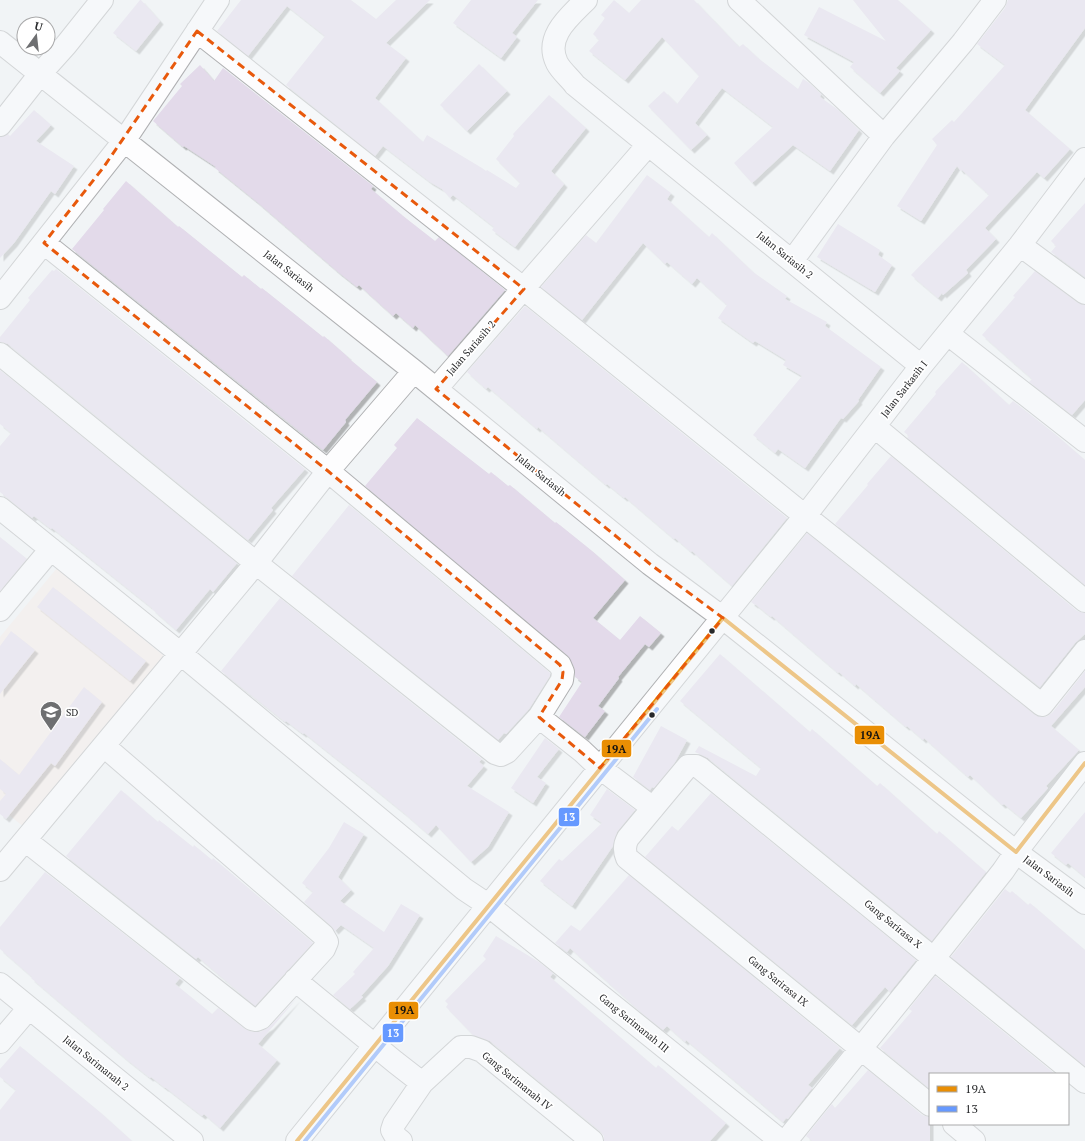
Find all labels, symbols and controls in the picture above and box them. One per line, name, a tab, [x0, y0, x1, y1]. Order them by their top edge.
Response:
north arrow	[16, 16, 56, 56]
text: U	[33, 19, 44, 34]
street label: Jalan Sariasih 2	[754, 228, 816, 282]
street label: Jalan Sariasih	[261, 247, 317, 295]
street label: Jalan Sariasih 2	[444, 318, 498, 378]
street label: Jalan Sarkasih I	[878, 358, 931, 420]
street label: Jalan Sariasih	[513, 451, 569, 499]
unlabelled marker	[707, 626, 717, 636]
school or university icon: SD	[38, 699, 64, 732]
place label: SD	[66, 706, 78, 719]
unlabelled marker	[647, 710, 657, 720]
line badge: 19A	[854, 725, 885, 745]
text: 19A	[860, 728, 881, 742]
line badge: 19A	[601, 739, 632, 758]
text: 19A	[606, 742, 627, 756]
line badge: 13	[558, 807, 580, 827]
text: 13	[563, 810, 575, 824]
street label: Jalan Sariasih	[1021, 853, 1077, 899]
street label: Gang Sarirasa X	[862, 897, 925, 951]
street label: Gang Sarirasa IX	[745, 953, 811, 1009]
street label: Gang Sarimanah III	[596, 991, 672, 1056]
line badge: 19A	[388, 1001, 419, 1020]
text: 19A	[394, 1003, 415, 1017]
line badge: 13	[382, 1023, 404, 1043]
text: 13	[387, 1026, 399, 1040]
street label: Jalan Sarimanah 2	[61, 1033, 131, 1093]
street label: Gang Sarimanah IV	[479, 1049, 555, 1113]
legend	[929, 1073, 1069, 1125]
text: 19A	[965, 1081, 987, 1096]
text: 13	[965, 1101, 978, 1116]

